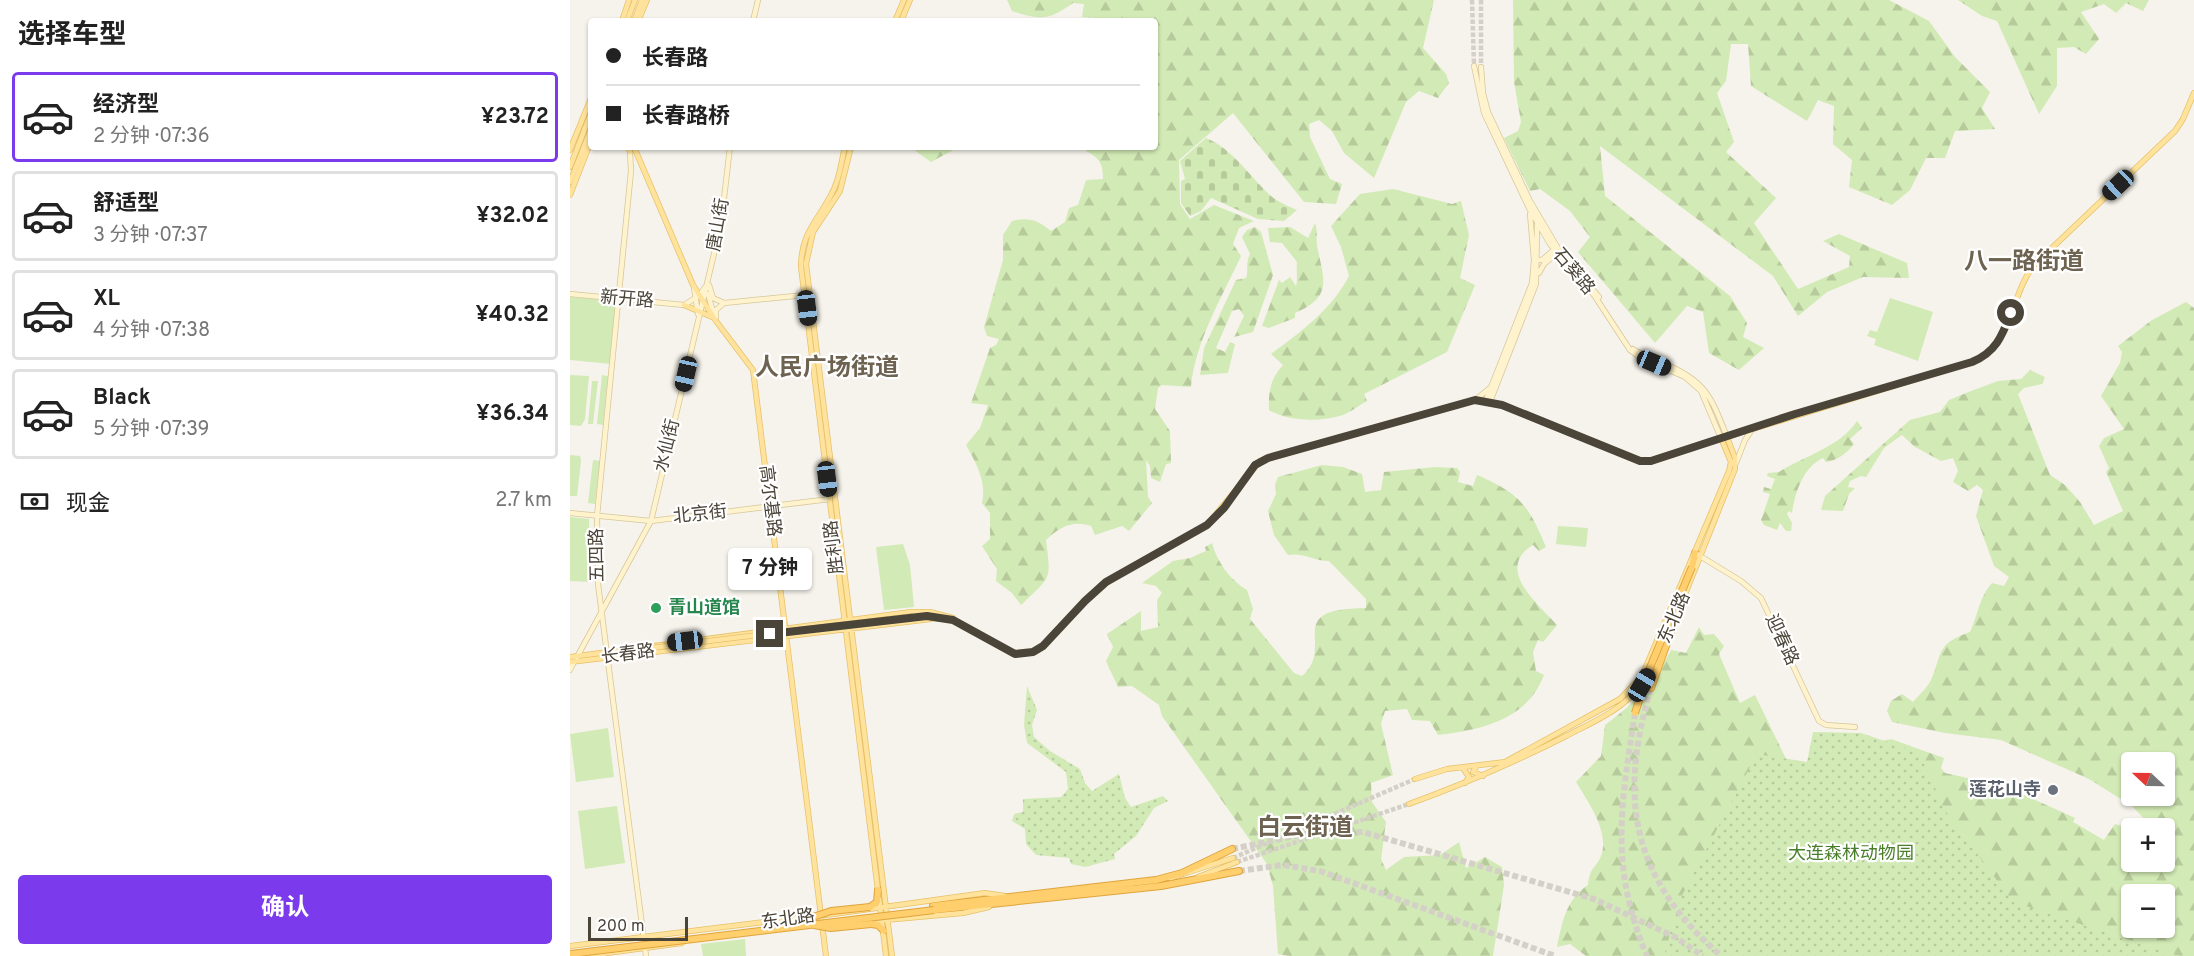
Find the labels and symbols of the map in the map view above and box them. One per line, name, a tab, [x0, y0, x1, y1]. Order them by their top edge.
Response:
car	[2099, 166, 2137, 204]
street label: 唐山街	[703, 196, 735, 254]
street label: 石葵路	[1547, 244, 1599, 300]
district label: 八一路街道	[1964, 248, 2084, 278]
street label: 新开路	[599, 286, 655, 314]
car	[796, 289, 818, 327]
route start	[1997, 299, 2024, 326]
car	[1634, 348, 1674, 378]
car	[673, 354, 699, 394]
district label: 人民广场街道	[755, 354, 899, 384]
street label: 水仙街	[650, 417, 686, 475]
car	[816, 460, 838, 498]
street label: 高尔基路	[753, 464, 785, 538]
street label: 北京街	[672, 501, 728, 529]
street label: 胜利路	[820, 519, 850, 575]
street label: 五四路	[586, 528, 610, 582]
callout: 7 分钟	[728, 547, 812, 589]
street label: 东北路	[1654, 589, 1696, 647]
place label: 青山道馆	[668, 597, 740, 620]
marker: 青山道馆	[649, 601, 663, 615]
street label: 迎春路	[1759, 611, 1803, 669]
route end	[756, 620, 783, 647]
car	[666, 630, 704, 652]
street label: 长春路	[600, 640, 656, 670]
car	[1625, 665, 1659, 705]
north arrow	[2121, 752, 2175, 806]
place label: 莲花山寺	[1969, 779, 2041, 802]
marker: 莲花山寺	[2046, 783, 2060, 797]
district label: 白云街道	[1257, 814, 1353, 844]
park label: 大连森林动物园	[1788, 843, 1914, 866]
street label: 东北路	[760, 905, 816, 935]
scale bar	[588, 914, 688, 942]

